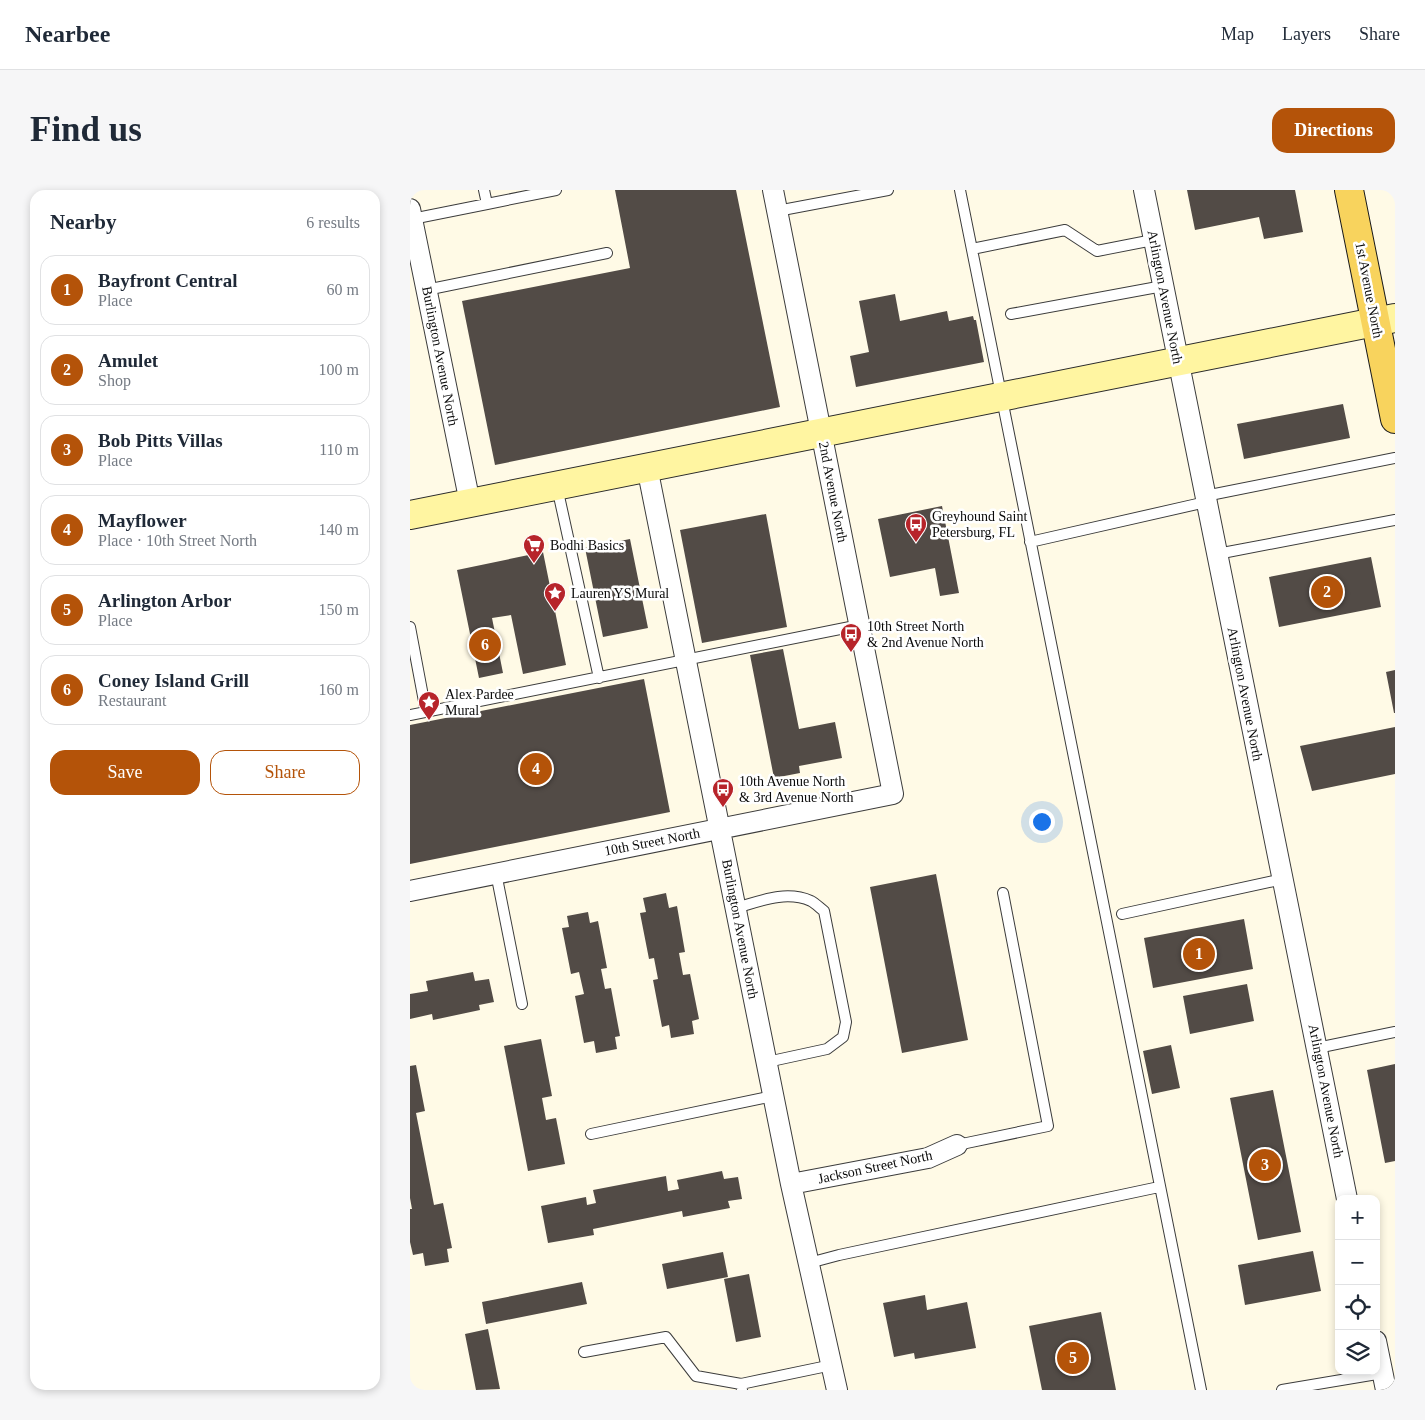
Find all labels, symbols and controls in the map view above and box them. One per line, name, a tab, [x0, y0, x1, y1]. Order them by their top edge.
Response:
text: Nearbee	[25, 21, 110, 47]
text: Map	[1221, 24, 1254, 44]
text: Layers	[1282, 24, 1331, 44]
text: Share	[1359, 24, 1400, 44]
button: Directions	[1272, 108, 1395, 153]
text: Find us	[30, 110, 142, 149]
text: Nearby	[50, 210, 117, 234]
text: 6 results	[306, 214, 360, 231]
street label: Arlington Avenue North	[1145, 229, 1185, 365]
street label: 1st Avenue North	[1352, 241, 1386, 339]
text: Bayfront Central	[98, 270, 238, 291]
text: 1	[63, 281, 71, 298]
text: 60 m	[327, 281, 359, 298]
street label: Burlington Avenue North	[419, 285, 461, 427]
text: Place	[98, 292, 133, 309]
text: Amulet	[98, 350, 158, 371]
text: 2	[63, 361, 71, 378]
text: 100 m	[319, 361, 359, 378]
text: Shop	[98, 372, 131, 389]
text: Bob Pitts Villas	[98, 430, 223, 451]
street label: 2nd Avenue North	[816, 440, 850, 544]
text: 3	[63, 441, 71, 458]
text: 110 m	[319, 441, 359, 458]
text: Place	[98, 452, 133, 469]
place label: Greyhound Saint Petersburg, FL	[932, 509, 1027, 540]
text: Mayflower	[98, 510, 187, 531]
bus stop icon: Greyhound Saint Petersburg, FL	[904, 512, 928, 543]
text: 4	[63, 521, 71, 538]
text: 140 m	[319, 521, 359, 538]
text: Place · 10th Street North	[98, 532, 257, 549]
supermarket icon: Bodhi Basics	[522, 533, 546, 564]
place label: Bodhi Basics	[550, 538, 624, 553]
pin: 2	[1311, 573, 1343, 611]
place icon: Lauren YS Mural	[543, 581, 567, 612]
place label: Lauren YS Mural	[571, 586, 669, 601]
text: Arlington Arbor	[98, 590, 232, 611]
text: 5	[63, 601, 71, 618]
text: 150 m	[319, 601, 359, 618]
text: Place	[98, 612, 133, 629]
place label: 10th Street North & 2nd Avenue North	[867, 619, 984, 650]
bus stop icon: 10th Street North & 2nd Avenue North	[839, 622, 863, 653]
pin: 6	[469, 626, 501, 664]
street label: Arlington Avenue North	[1225, 626, 1265, 762]
text: Coney Island Grill	[98, 670, 249, 691]
text: 6	[63, 681, 71, 698]
text: 160 m	[319, 681, 359, 698]
place label: Alex Pardee Mural	[445, 687, 514, 718]
place icon: Alex Pardee Mural	[417, 690, 441, 721]
text: Restaurant	[98, 692, 166, 709]
button: Save	[50, 750, 200, 795]
button: Share	[210, 750, 360, 795]
pin: 4	[520, 750, 552, 788]
place label: 10th Avenue North & 3rd Avenue North	[739, 774, 853, 805]
bus stop icon: 10th Avenue North & 3rd Avenue North	[711, 777, 735, 808]
your location	[1029, 809, 1055, 835]
street label: 10th Street North	[603, 825, 701, 859]
street label: Burlington Avenue North	[719, 858, 761, 1000]
pin: 1	[1183, 935, 1215, 973]
street label: Arlington Avenue North	[1306, 1023, 1346, 1159]
pin: 3	[1249, 1146, 1281, 1184]
street label: Jackson Street North	[816, 1148, 934, 1186]
map controls	[1335, 1195, 1380, 1375]
button: +	[1335, 1195, 1380, 1240]
button: −	[1335, 1240, 1380, 1285]
button: locate	[1335, 1285, 1380, 1330]
button: layers	[1335, 1330, 1380, 1375]
pin: 5	[1057, 1339, 1089, 1377]

